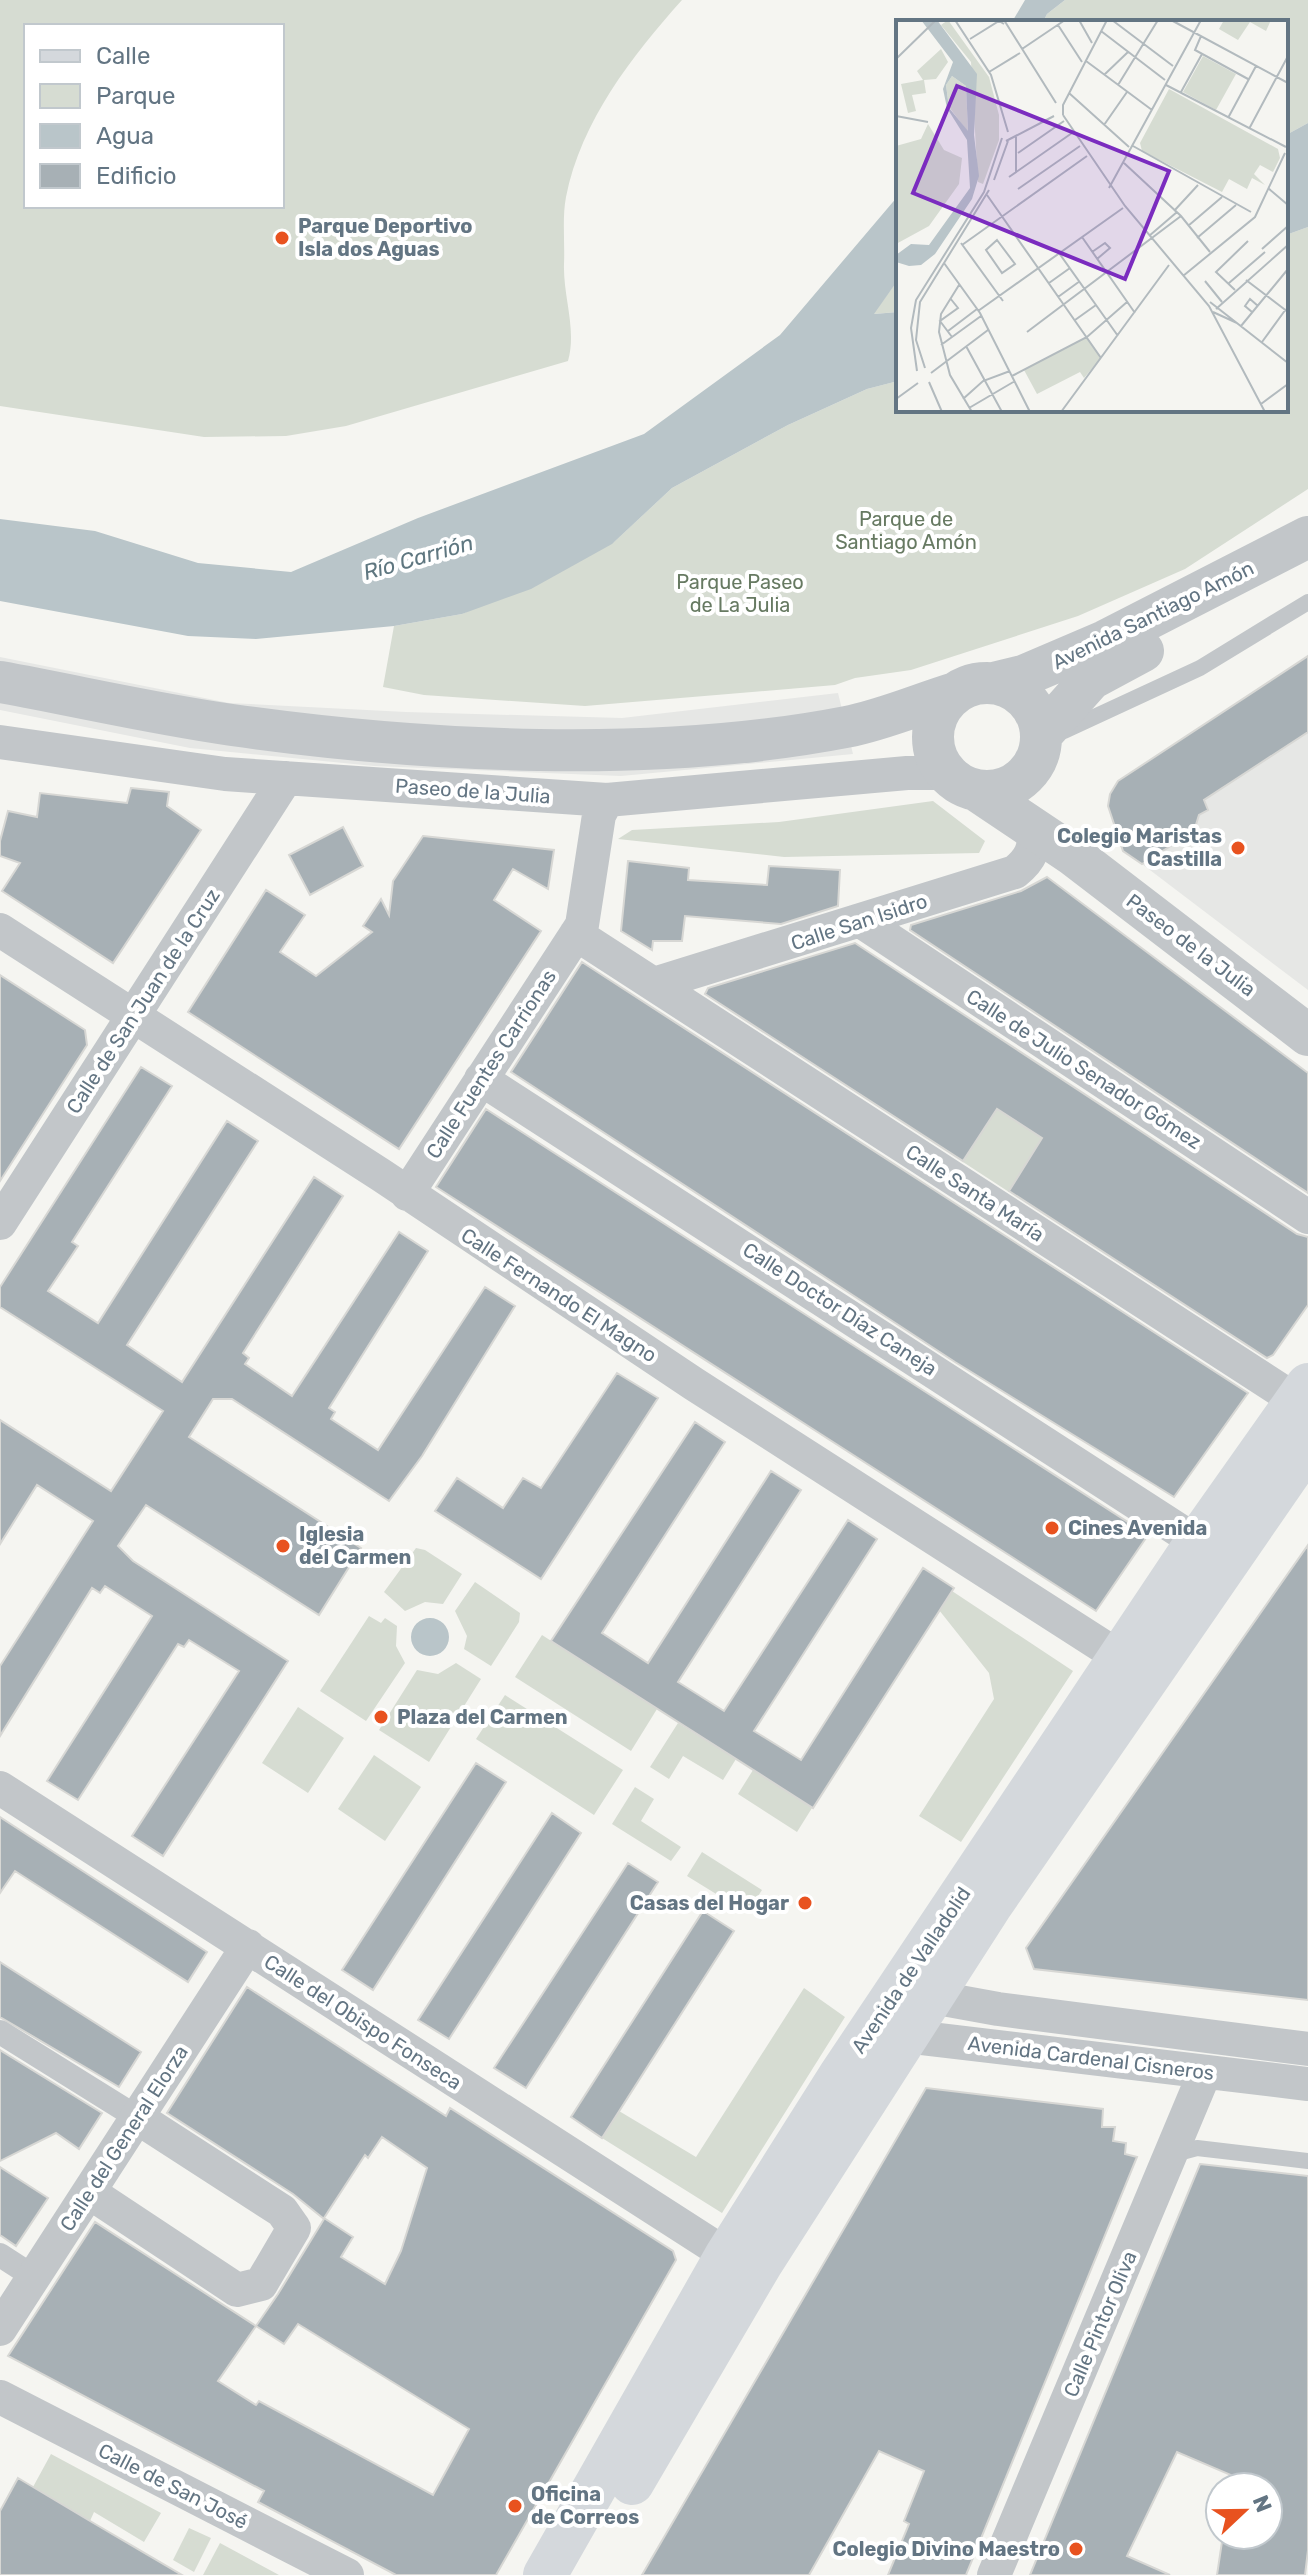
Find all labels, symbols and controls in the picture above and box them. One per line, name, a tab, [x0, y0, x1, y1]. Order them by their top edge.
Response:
inset map	[896, 20, 1288, 412]
legend	[24, 24, 284, 208]
text: Calle	[96, 42, 150, 70]
text: Parque	[96, 82, 175, 110]
text: Agua	[96, 122, 154, 150]
text: Edificio	[96, 162, 177, 190]
place label: Parque Deportivo Isla dos Aguas	[298, 214, 473, 261]
marker: Parque Deportivo Isla dos Aguas	[273, 229, 291, 247]
park label: Parque de Santiago Amón	[835, 507, 977, 554]
water label: Río Carrión	[360, 529, 476, 586]
street label: Avenida Santiago Amón	[1048, 556, 1258, 674]
park label: Parque Paseo de La Julia	[676, 570, 804, 617]
street label: Paseo de la Julia	[395, 774, 551, 808]
place label: Colegio Maristas Castilla	[1057, 824, 1222, 871]
marker: Colegio Maristas Castilla	[1229, 839, 1247, 857]
street label: Calle de San Juan de la Cruz	[61, 884, 225, 1118]
street label: Calle San Isidro	[788, 889, 930, 955]
street label: Paseo de la Julia	[1122, 889, 1260, 1001]
street label: Calle Fuentes Carrionas	[421, 965, 561, 1163]
street label: Calle de Julio Senador Gómez	[962, 984, 1206, 1154]
street label: Calle Santa María	[901, 1139, 1049, 1247]
street label: Calle Fernando El Magno	[457, 1223, 661, 1367]
street label: Calle Doctor Díaz Caneja	[739, 1237, 941, 1381]
place label: Cines Avenida	[1068, 1516, 1207, 1540]
marker: Cines Avenida	[1043, 1519, 1061, 1537]
place label: Iglesia del Carmen	[299, 1522, 411, 1569]
marker: Iglesia del Carmen	[274, 1537, 292, 1555]
place label: Plaza del Carmen	[397, 1705, 568, 1729]
marker: Plaza del Carmen	[372, 1708, 390, 1726]
street label: Avenida de Valladolid	[846, 1882, 976, 2058]
place label: Casas del Hogar	[630, 1891, 789, 1915]
marker: Casas del Hogar	[796, 1894, 814, 1912]
street label: Calle del Obispo Fonseca	[260, 1949, 466, 2095]
street label: Avenida Cardenal Cisneros	[966, 2031, 1216, 2085]
street label: Calle del General Elorza	[55, 2041, 193, 2235]
street label: Calle Pintor Oliva	[1058, 2247, 1142, 2401]
street label: Calle de San José	[94, 2438, 252, 2534]
north arrow	[1204, 2471, 1284, 2551]
place label: Oficina de Correos	[531, 2482, 639, 2529]
text: N	[1247, 2491, 1278, 2516]
marker: Oficina de Correos	[506, 2497, 524, 2515]
place label: Colegio Divino Maestro	[832, 2537, 1060, 2561]
marker: Colegio Divino Maestro	[1067, 2540, 1085, 2558]

